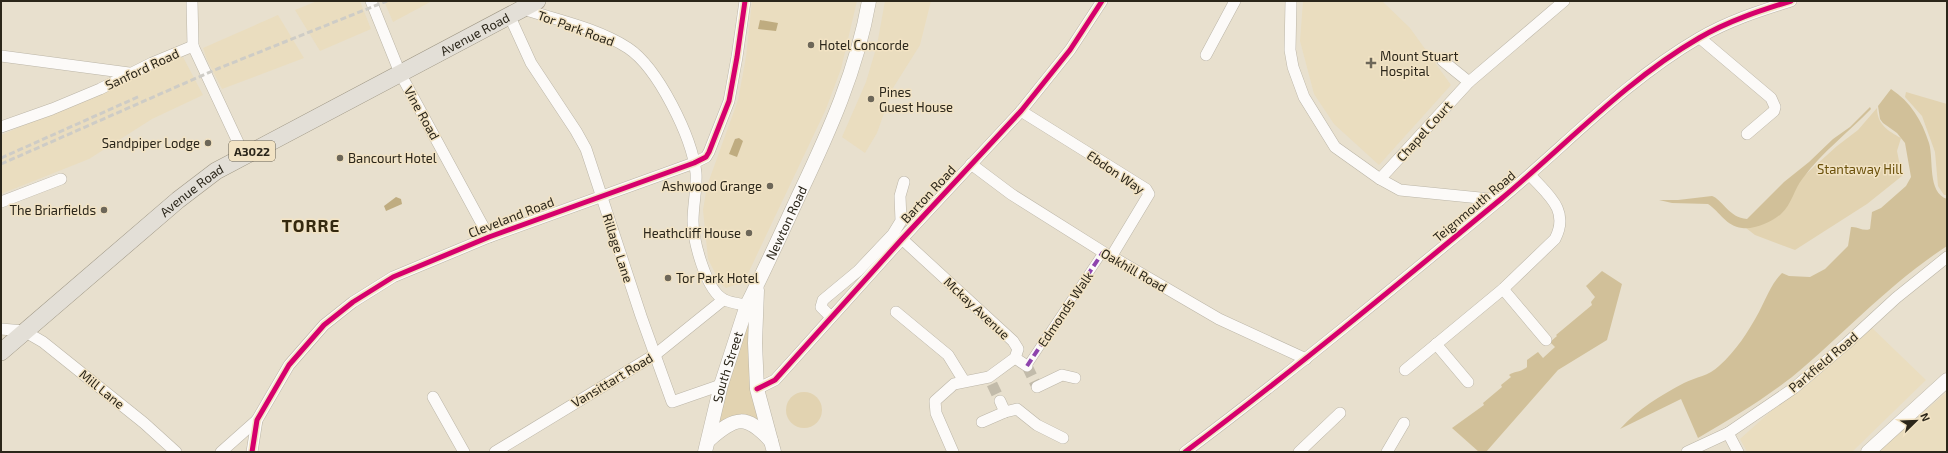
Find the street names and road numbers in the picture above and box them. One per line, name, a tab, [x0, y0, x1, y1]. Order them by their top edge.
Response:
street label: Tor Park Road	[535, 7, 617, 49]
street label: Avenue Road	[437, 9, 512, 59]
street label: Sanford Road	[103, 45, 181, 93]
street label: Vine Road	[401, 84, 443, 142]
street label: Chapel Court	[1393, 98, 1455, 164]
road number: A3022	[229, 141, 275, 161]
street label: Ebdon Way	[1084, 147, 1148, 197]
street label: Avenue Road	[156, 161, 226, 220]
street label: Barton Road	[897, 162, 959, 226]
street label: Teignmouth Road	[1430, 167, 1518, 245]
street label: Newton Road	[762, 183, 810, 262]
street label: Cleveland Road	[466, 193, 556, 241]
street label: Rillage Lane	[599, 211, 637, 285]
street label: Oakhill Road	[1098, 245, 1170, 295]
street label: Edmonds Walk	[1034, 268, 1096, 350]
street label: Mckay Avenue	[941, 273, 1013, 343]
street label: Parkfield Road	[1785, 328, 1861, 396]
street label: South Street	[709, 329, 746, 404]
street label: Vansittart Road	[568, 349, 656, 411]
street label: Mill Lane	[76, 366, 128, 412]

